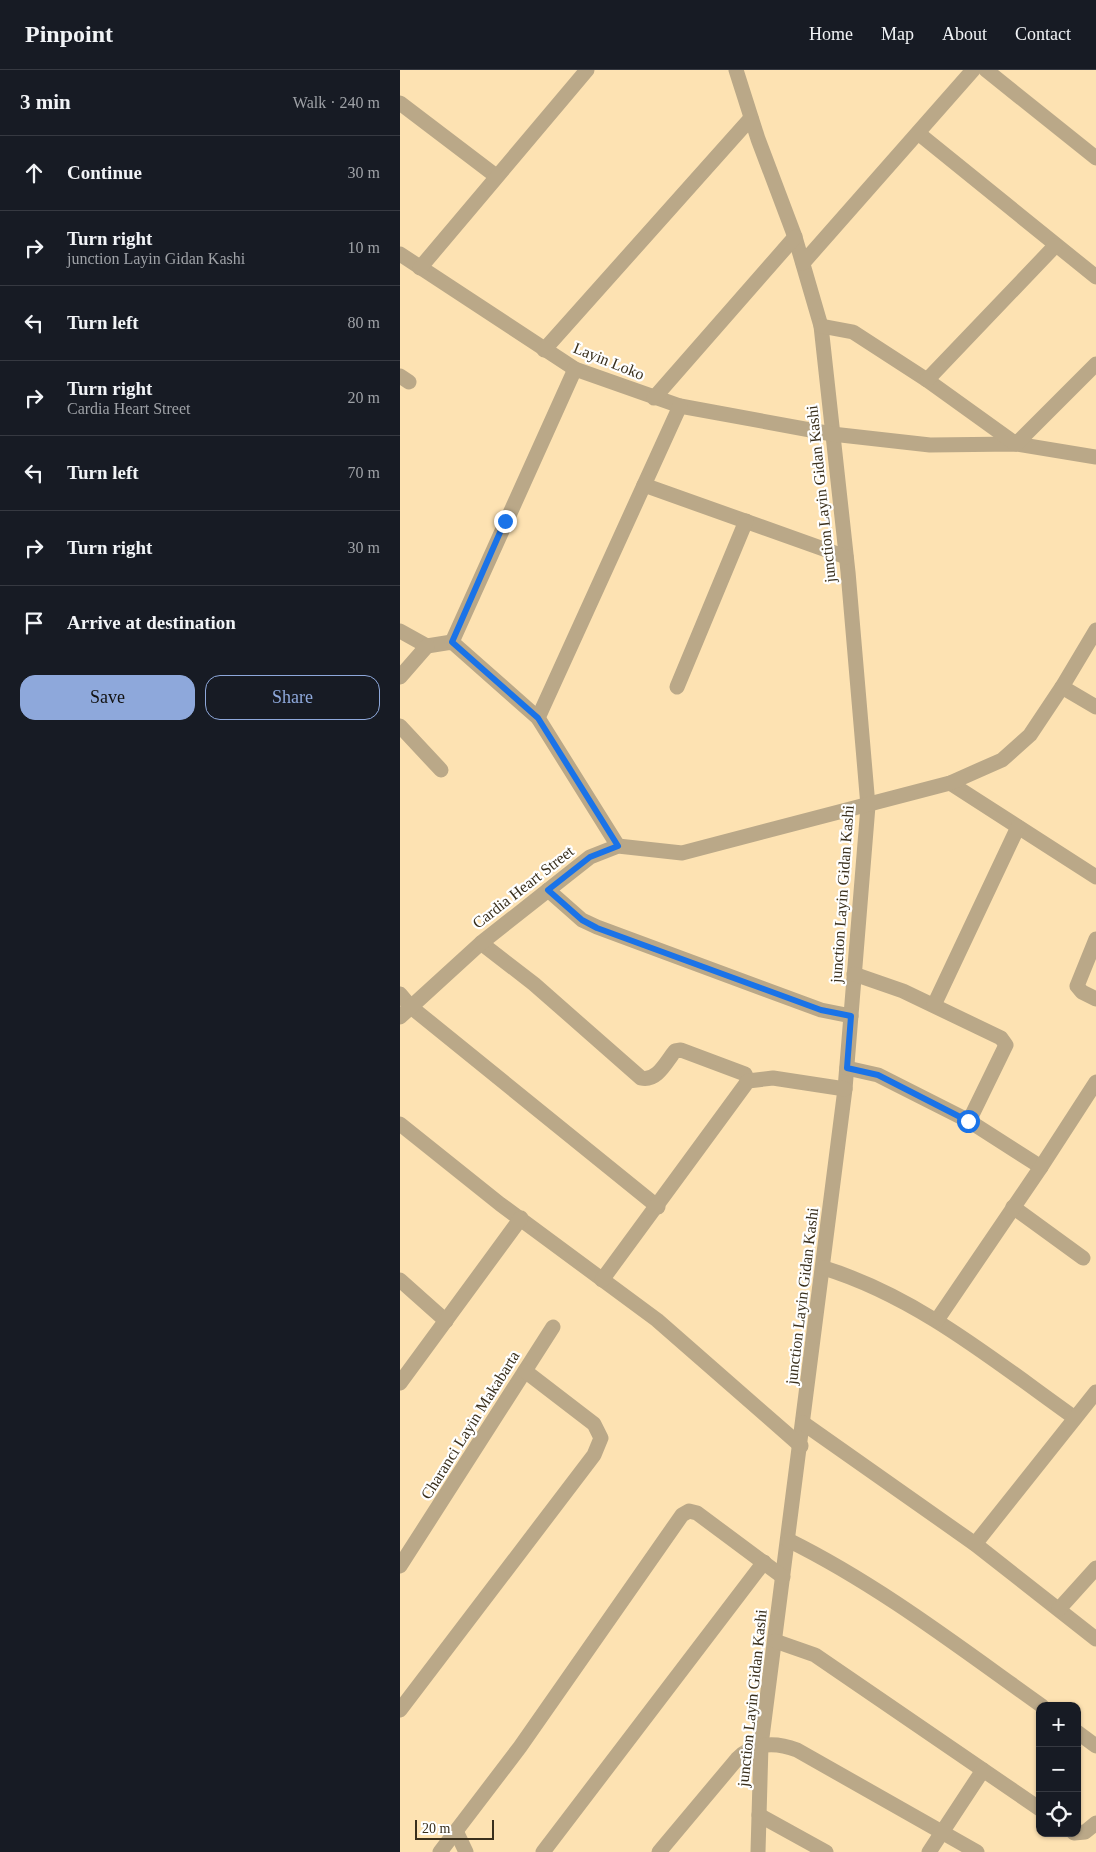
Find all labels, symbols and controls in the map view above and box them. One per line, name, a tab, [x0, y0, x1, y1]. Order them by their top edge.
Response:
text: Pinpoint	[25, 21, 113, 47]
text: Home	[809, 24, 853, 44]
text: Map	[881, 24, 914, 44]
text: About	[942, 24, 987, 44]
text: Contact	[1015, 24, 1071, 44]
text: 3 min	[20, 90, 71, 114]
text: Walk · 240 m	[293, 94, 380, 111]
icon: ahead	[20, 159, 48, 187]
text: Continue	[67, 162, 142, 183]
text: 30 m	[348, 164, 380, 181]
text: Turn right	[67, 228, 152, 249]
icon: right	[20, 234, 48, 262]
text: 10 m	[348, 239, 380, 256]
text: junction Layin Gidan Kashi	[67, 250, 245, 267]
icon: left	[20, 309, 48, 337]
text: Turn left	[67, 312, 139, 333]
text: 80 m	[348, 314, 380, 331]
street label: Layin Loko	[571, 339, 647, 384]
text: Turn right	[67, 378, 152, 399]
icon: right	[20, 384, 48, 412]
text: 20 m	[348, 389, 380, 406]
text: Cardia Heart Street	[67, 400, 191, 417]
street label: junction Layin Gidan Kashi	[803, 404, 840, 584]
icon: left	[20, 459, 48, 487]
text: Turn left	[67, 462, 139, 483]
text: 70 m	[348, 464, 380, 481]
route end	[494, 510, 517, 533]
icon: right	[20, 534, 48, 562]
text: Turn right	[67, 537, 152, 558]
text: 30 m	[348, 539, 380, 556]
icon: arrive	[20, 609, 48, 637]
text: Arrive at destination	[67, 612, 236, 633]
button: Save	[20, 675, 195, 720]
button: Share	[205, 675, 380, 720]
street label: junction Layin Gidan Kashi	[827, 804, 858, 985]
street label: Cardia Heart Street	[469, 842, 577, 932]
route start	[957, 1110, 980, 1133]
street label: junction Layin Gidan Kashi	[783, 1206, 822, 1387]
street label: Charanci Layin Makabarta	[417, 1348, 523, 1503]
street label: junction Layin Gidan Kashi	[734, 1608, 771, 1789]
map controls	[1036, 1702, 1081, 1837]
button: +	[1036, 1702, 1081, 1747]
button: −	[1036, 1747, 1081, 1792]
button: locate	[1036, 1792, 1081, 1837]
scale bar	[415, 1817, 494, 1840]
text: 20 m	[422, 1821, 450, 1836]

